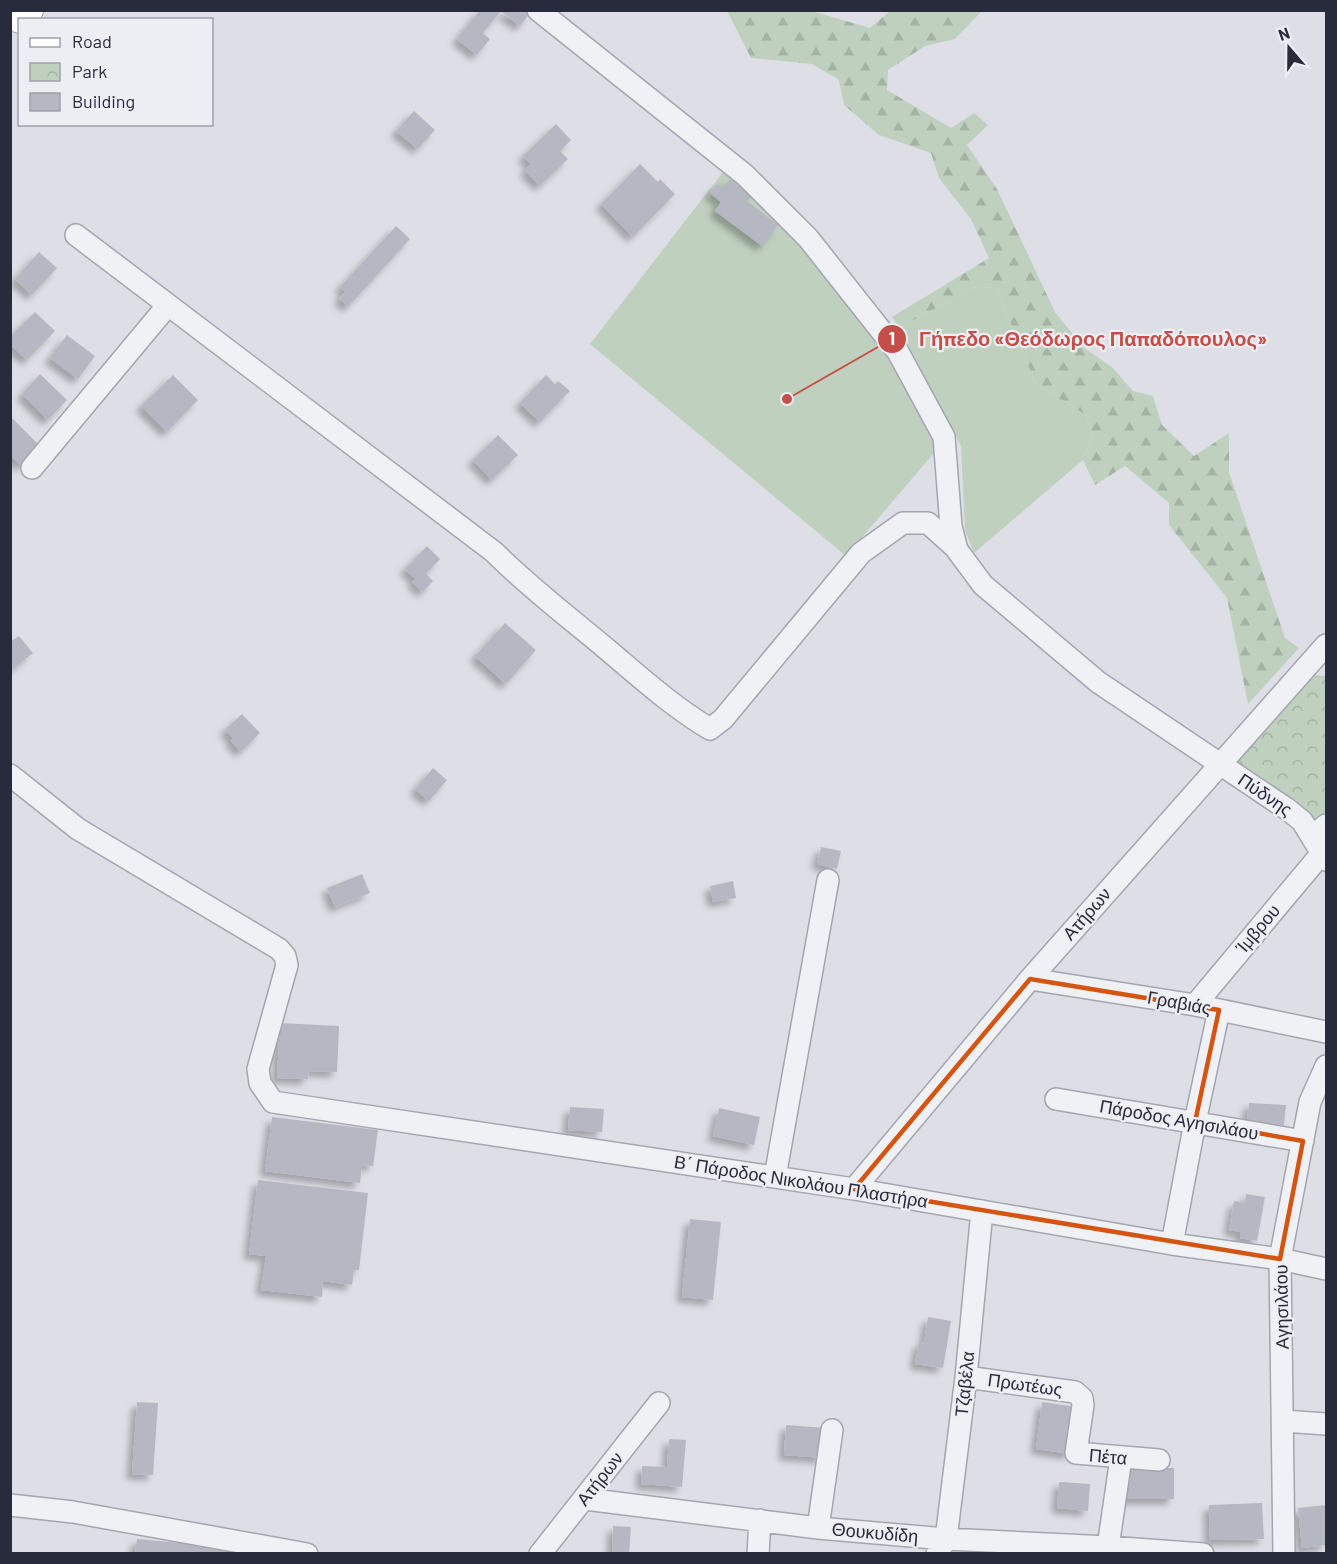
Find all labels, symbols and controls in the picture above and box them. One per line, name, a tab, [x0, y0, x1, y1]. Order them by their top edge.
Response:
legend	[18, 18, 213, 126]
north arrow	[1259, 18, 1319, 78]
text: N	[1275, 23, 1292, 44]
text: Road	[72, 30, 112, 52]
text: Park	[72, 60, 107, 82]
text: Building	[72, 90, 135, 112]
callout: Γήπεδο «Θεόδωρος Παπαδόπουλος»	[877, 320, 1280, 358]
text: Γήπεδο «Θεόδωρος Παπαδόπουλος»	[919, 326, 1267, 350]
text: 1	[889, 327, 895, 349]
street label: Πύδνης	[1234, 768, 1297, 820]
street label: Ατήρων	[1057, 883, 1115, 944]
street label: Ίμβρου	[1230, 899, 1284, 958]
street label: Γραβιάς	[1146, 986, 1213, 1018]
street label: Πάροδος Αγησιλάου	[1098, 1094, 1260, 1144]
street label: Β΄ Πάροδος Νικολάου Πλαστήρα	[673, 1150, 930, 1212]
street label: Αγησιλάου	[1269, 1264, 1293, 1350]
street label: Τζαβέλα	[950, 1350, 978, 1418]
street label: Πρωτέως	[987, 1368, 1064, 1400]
street label: Πέτα	[1088, 1443, 1128, 1469]
street label: Ατήρων	[571, 1447, 627, 1510]
street label: Θουκυδίδη	[831, 1517, 919, 1547]

